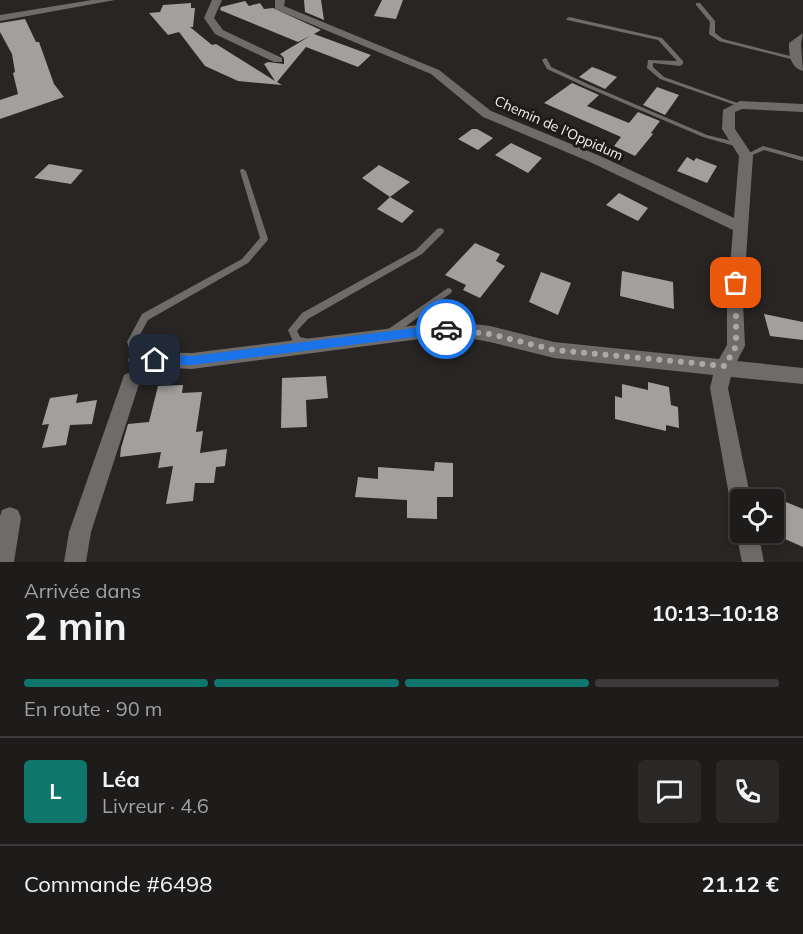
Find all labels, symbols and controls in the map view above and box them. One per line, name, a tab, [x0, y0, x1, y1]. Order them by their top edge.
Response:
street label: Chemin de l'Oppidum	[492, 92, 626, 164]
pin	[710, 257, 761, 308]
icon: bag	[719, 266, 752, 299]
courier	[416, 299, 476, 359]
icon: car	[430, 313, 463, 346]
pin	[129, 334, 180, 385]
icon: home	[138, 343, 171, 376]
map controls	[730, 489, 784, 543]
button: locate	[730, 489, 784, 543]
text: Arrivée dans	[24, 578, 141, 603]
text: 10:13–10:18	[651, 599, 779, 627]
text: 2 min	[24, 601, 127, 650]
text: En route · 90 m	[24, 696, 162, 721]
button: chat	[638, 760, 701, 823]
button: phone	[716, 760, 779, 823]
text: Léa	[102, 765, 140, 793]
text: L	[49, 777, 62, 805]
text: Livreur · 4.6	[102, 793, 209, 818]
text: Commande #6498	[24, 870, 212, 898]
text: 21.12 €	[702, 870, 779, 898]

